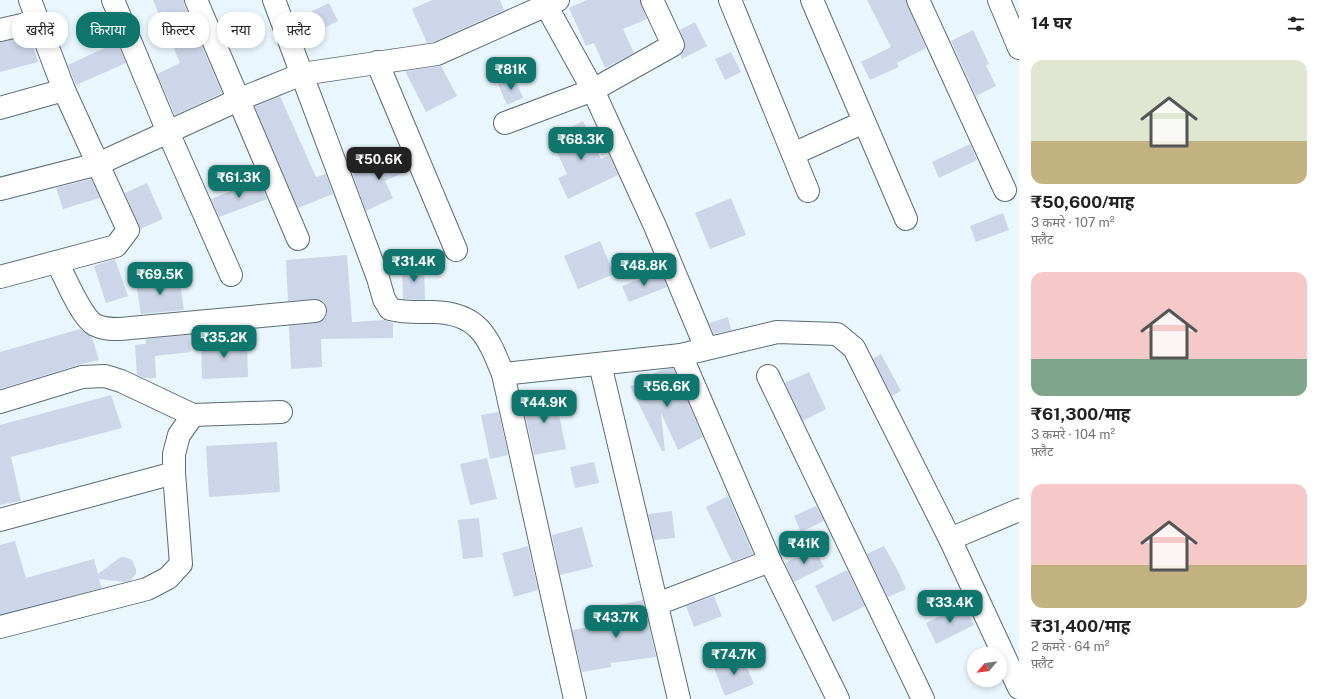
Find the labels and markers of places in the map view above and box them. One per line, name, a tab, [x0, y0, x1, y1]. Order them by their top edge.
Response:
pin: ₹81K	[487, 57, 535, 91]
pin: ₹68.3K	[548, 127, 614, 161]
pin: ₹50.6K	[346, 147, 412, 181]
pin: ₹61.3K	[206, 165, 272, 199]
pin: ₹31.4K	[381, 249, 447, 283]
pin: ₹48.8K	[611, 253, 677, 287]
pin: ₹69.5K	[127, 262, 193, 296]
pin: ₹35.2K	[191, 325, 257, 359]
pin: ₹56.6K	[634, 374, 700, 408]
pin: ₹44.9K	[511, 390, 577, 424]
pin: ₹41K	[780, 531, 828, 565]
pin: ₹33.4K	[917, 590, 983, 624]
pin: ₹43.7K	[583, 605, 649, 639]
pin: ₹74.7K	[701, 642, 767, 676]

